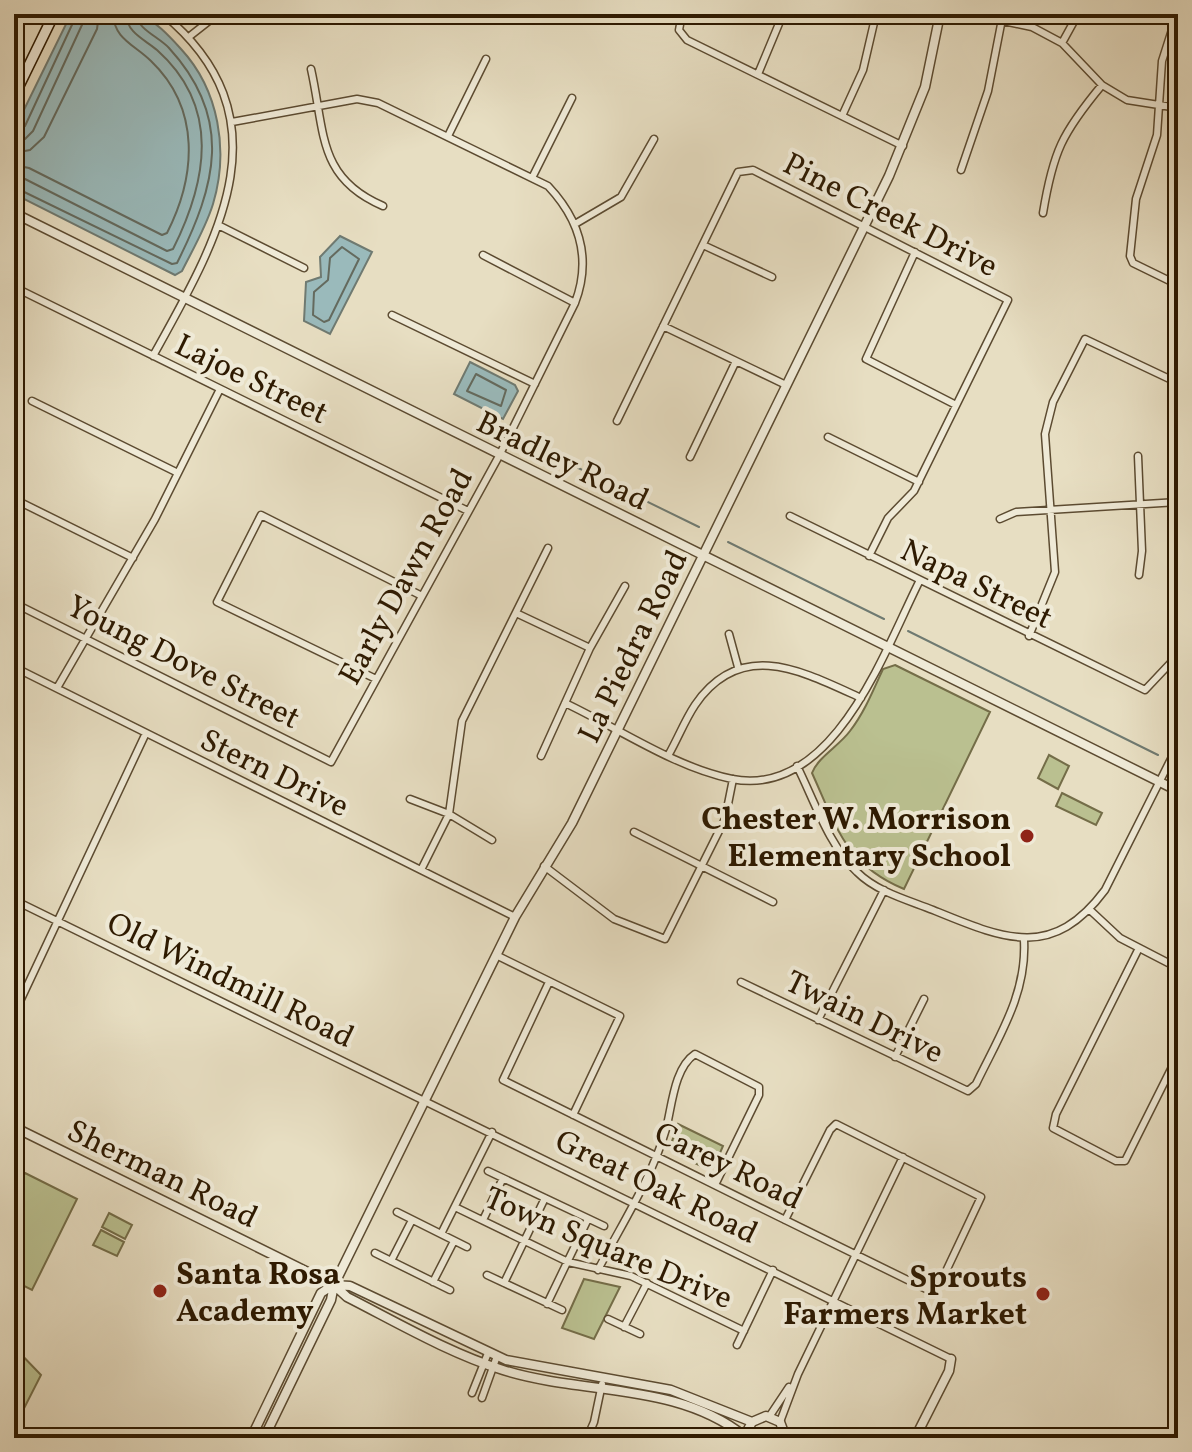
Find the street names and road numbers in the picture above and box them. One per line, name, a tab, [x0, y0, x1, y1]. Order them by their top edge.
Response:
street label: Pine Creek Drive	[775, 144, 1005, 290]
street label: Lajoe Street	[167, 325, 335, 437]
street label: Bradley Road	[468, 402, 655, 523]
street label: Early Dawn Road	[330, 461, 485, 694]
street label: Napa Street	[892, 530, 1059, 641]
street label: La Piedra Road	[569, 543, 700, 751]
street label: Young Dove Street	[58, 586, 307, 741]
street label: Stern Drive	[192, 720, 356, 830]
street label: Old Windmill Road	[99, 903, 361, 1061]
street label: Twain Drive	[777, 961, 950, 1076]
street label: Sherman Road	[59, 1110, 265, 1241]
street label: Carey Road	[646, 1113, 809, 1223]
street label: Great Oak Road	[547, 1121, 764, 1257]
street label: Town Square Drive	[477, 1178, 739, 1322]

